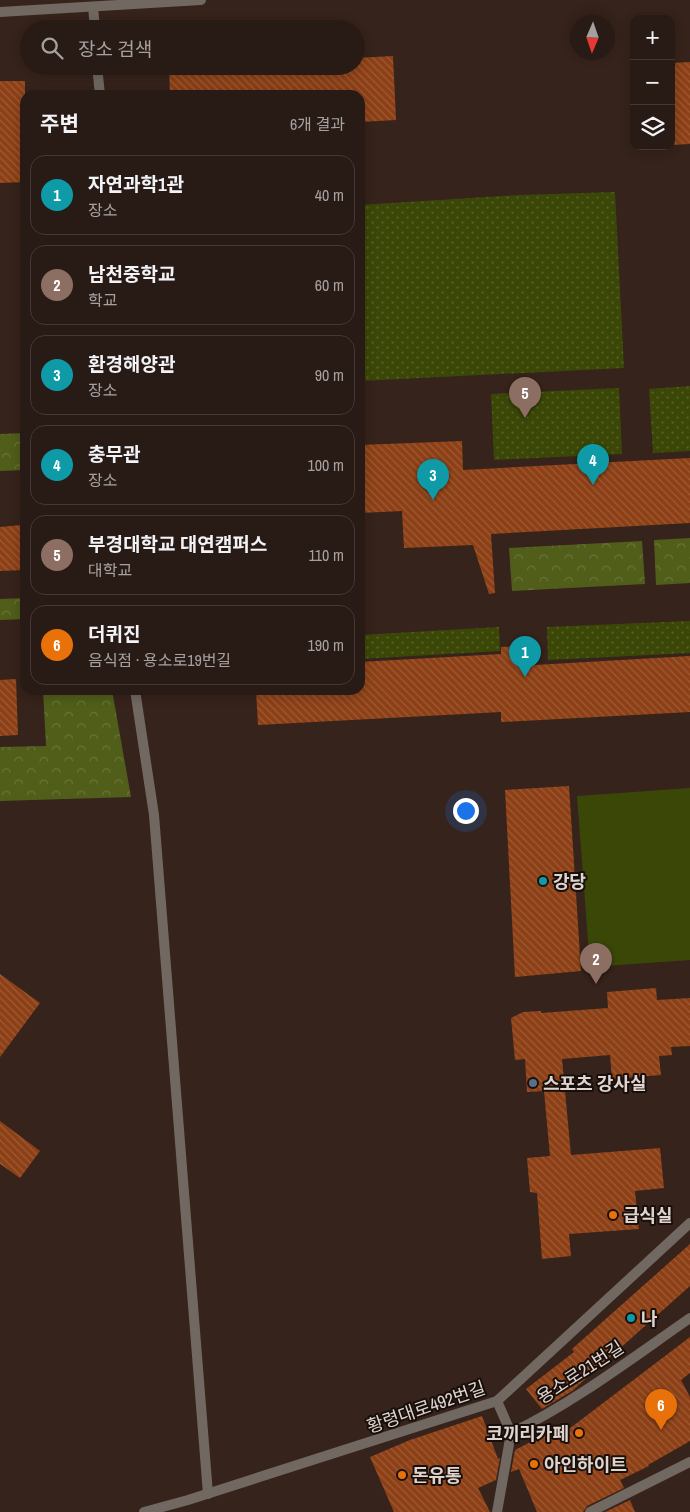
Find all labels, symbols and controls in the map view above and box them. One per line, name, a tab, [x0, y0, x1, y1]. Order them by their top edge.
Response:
north arrow	[570, 15, 615, 60]
map controls	[630, 15, 675, 150]
button: +	[630, 15, 675, 60]
search box	[20, 20, 365, 75]
icon: search	[38, 34, 66, 62]
text: 장소 검색	[78, 36, 152, 62]
button: −	[630, 60, 675, 105]
button: layers	[630, 105, 675, 150]
text: 주변	[40, 109, 79, 138]
text: 6개 결과	[290, 113, 345, 135]
text: 자연과학1관	[88, 171, 184, 197]
text: 1	[53, 184, 61, 206]
text: 40 m	[315, 184, 344, 206]
text: 장소	[88, 199, 117, 221]
text: 남천중학교	[88, 261, 175, 287]
text: 2	[53, 274, 61, 296]
text: 60 m	[315, 274, 344, 296]
text: 학교	[88, 289, 117, 311]
text: 환경해양관	[88, 351, 175, 377]
text: 3	[53, 364, 61, 386]
text: 90 m	[315, 364, 344, 386]
pin: 5	[509, 377, 541, 418]
text: 장소	[88, 379, 117, 401]
text: 충무관	[88, 441, 140, 467]
pin: 4	[577, 444, 609, 485]
text: 4	[53, 454, 61, 476]
text: 100 m	[308, 454, 344, 476]
pin: 3	[417, 459, 449, 500]
text: 장소	[88, 469, 117, 491]
text: 부경대학교 대연캠퍼스	[88, 531, 267, 557]
text: 5	[53, 544, 61, 566]
text: 110 m	[308, 544, 344, 566]
text: 대학교	[88, 559, 132, 581]
text: 더퀴진	[88, 621, 140, 647]
text: 6	[53, 634, 61, 656]
text: 190 m	[308, 634, 344, 656]
pin: 1	[509, 636, 541, 677]
text: 음식점 · 용소로19번길	[88, 649, 231, 671]
your location	[453, 798, 479, 824]
place label: 강당	[553, 869, 586, 894]
marker: 강당	[537, 875, 549, 887]
pin: 2	[580, 943, 612, 984]
place label: 스포츠 강사실	[543, 1071, 646, 1096]
marker: 스포츠 강사실	[527, 1077, 539, 1089]
place label: 급식실	[623, 1203, 673, 1228]
marker: 급식실	[607, 1209, 619, 1221]
place label: 나	[641, 1306, 658, 1331]
marker: 나	[625, 1312, 637, 1324]
street label: 용소로21번길	[532, 1334, 628, 1410]
street label: 황령대로492번길	[363, 1375, 489, 1439]
pin: 6	[645, 1389, 677, 1430]
place label: 코끼리카페	[486, 1421, 569, 1446]
marker: 코끼리카페	[573, 1427, 585, 1439]
place label: 아인하이트	[544, 1452, 627, 1477]
marker: 아인하이트	[528, 1458, 540, 1470]
place label: 돈유통	[412, 1463, 462, 1488]
marker: 돈유통	[396, 1469, 408, 1481]

